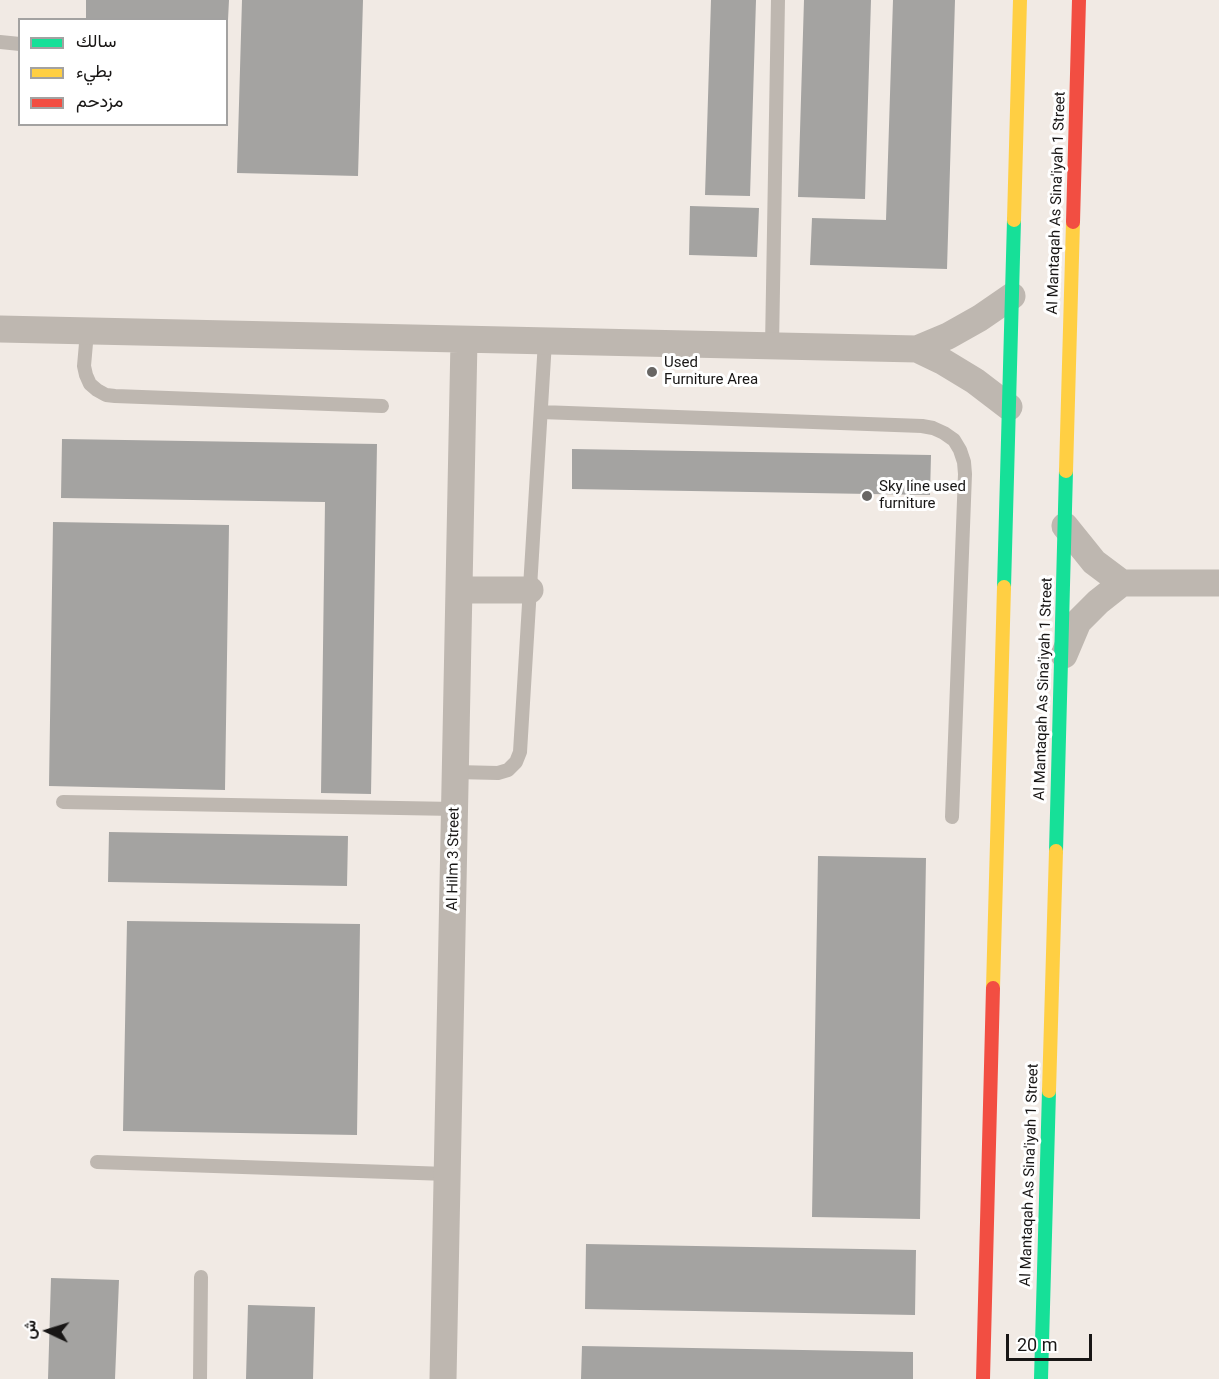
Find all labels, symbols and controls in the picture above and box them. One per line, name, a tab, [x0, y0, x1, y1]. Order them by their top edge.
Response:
legend	[18, 18, 228, 126]
text: سالك	[76, 30, 116, 51]
text: بطيء	[76, 60, 112, 81]
text: مزدحم	[76, 90, 123, 111]
street label: Al Mantaqah As Sina'iyah 1 Street	[1044, 91, 1070, 315]
place label: Used Furniture Area	[664, 354, 758, 389]
marker: Used Furniture Area	[645, 365, 659, 379]
place label: Sky line used furniture	[879, 478, 966, 513]
marker: Sky line used furniture	[860, 489, 874, 503]
street label: Al Mantaqah As Sina'iyah 1 Street	[1031, 577, 1057, 801]
street label: Al Hilm 3 Street	[444, 807, 464, 911]
street label: Al Mantaqah As Sina'iyah 1 Street	[1017, 1063, 1043, 1287]
north arrow	[18, 1301, 78, 1361]
text: ش	[19, 1319, 40, 1340]
scale bar	[1009, 1322, 1094, 1360]
text: 20 m	[1017, 1334, 1057, 1355]

